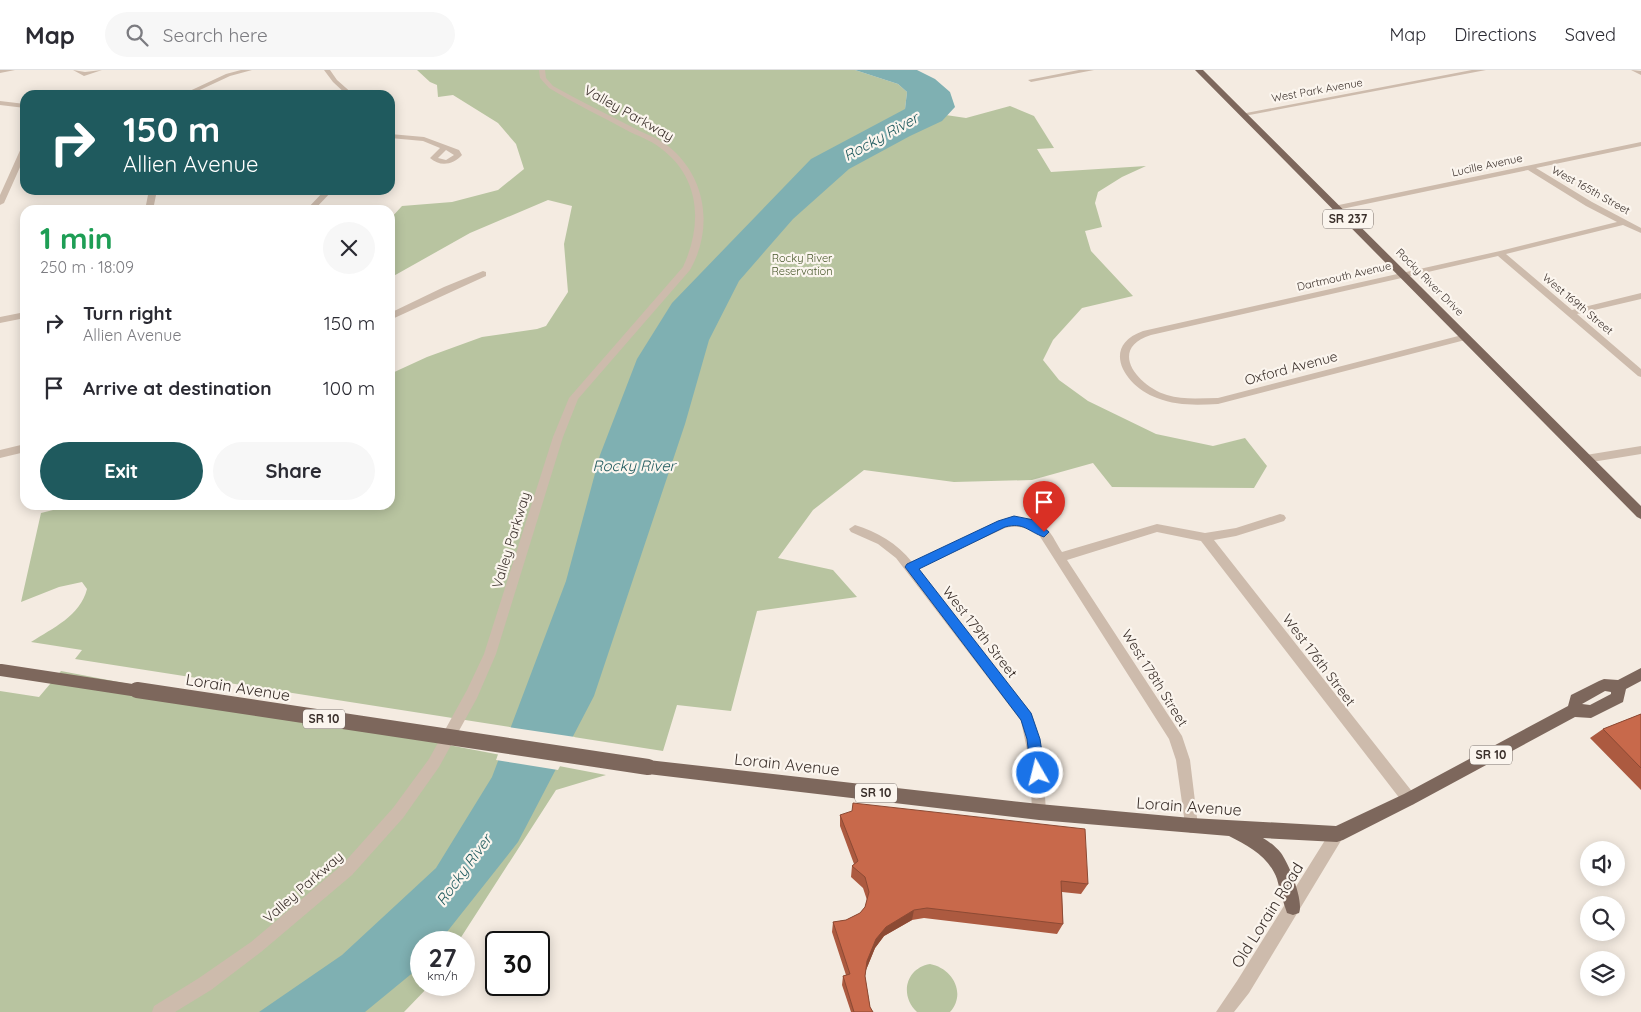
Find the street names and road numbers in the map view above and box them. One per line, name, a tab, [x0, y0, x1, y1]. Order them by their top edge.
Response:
street label: West Park Avenue	[1270, 75, 1364, 105]
street label: Valley Parkway	[581, 81, 677, 145]
street label: Lucille Avenue	[1450, 151, 1524, 179]
street label: West 165th Street	[1549, 163, 1633, 217]
road number: SR 237	[1323, 210, 1373, 228]
street label: Rocky River Drive	[1393, 245, 1467, 319]
street label: Dartmouth Avenue	[1296, 258, 1392, 294]
street label: West 169th Street	[1540, 270, 1616, 338]
street label: Oxford Avenue	[1242, 347, 1340, 389]
street label: Valley Parkway	[488, 489, 534, 591]
street label: West 179th Street	[939, 583, 1022, 682]
street label: West 176th Street	[1279, 610, 1360, 710]
street label: West 178th Street	[1118, 626, 1192, 730]
street label: Lorain Avenue	[184, 669, 292, 705]
road number: SR 10	[303, 710, 345, 729]
road number: SR 10	[1470, 746, 1512, 764]
street label: Lorain Avenue	[733, 749, 841, 779]
road number: SR 10	[855, 784, 897, 802]
street label: Lorain Avenue	[1136, 792, 1242, 820]
street label: Valley Parkway	[259, 847, 347, 927]
street label: Old Lorain Road	[1227, 859, 1307, 971]

